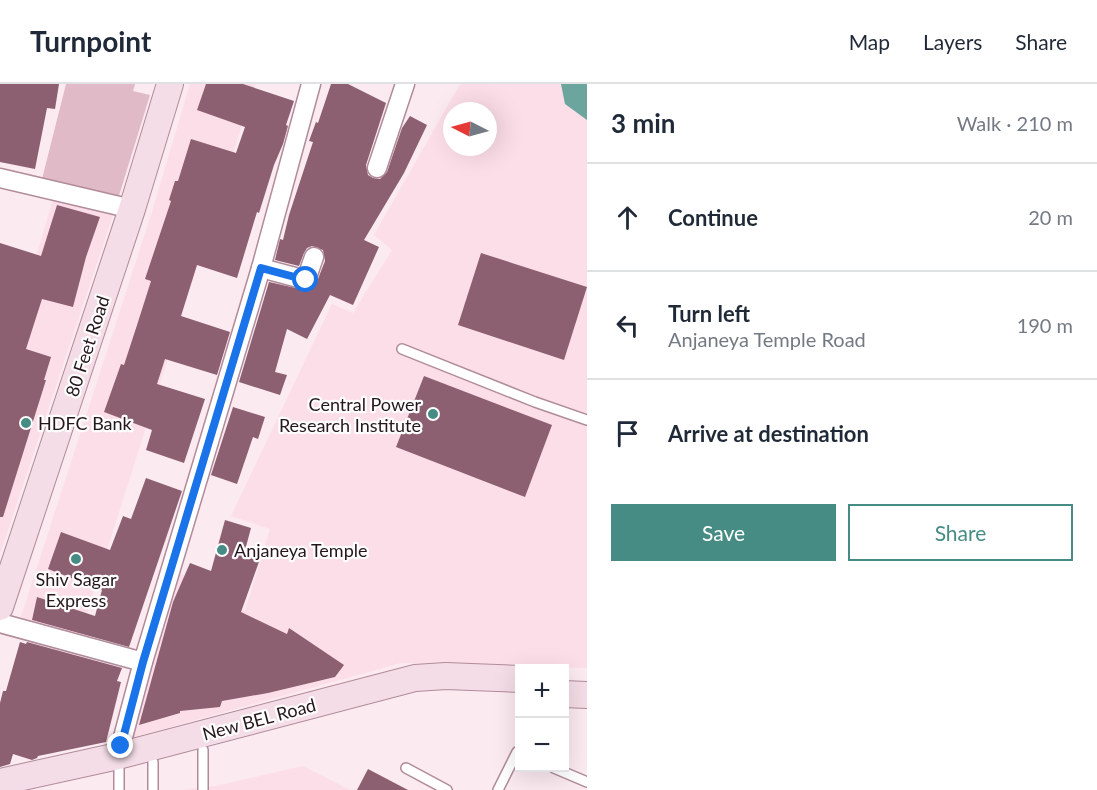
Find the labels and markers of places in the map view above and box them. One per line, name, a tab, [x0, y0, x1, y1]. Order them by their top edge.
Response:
place label: Central Power Research Institute	[279, 393, 421, 436]
marker: Central Power Research Institute	[426, 407, 440, 421]
place label: HDFC Bank	[38, 412, 133, 434]
marker: HDFC Bank	[19, 416, 33, 430]
place label: Anjaneya Temple	[234, 539, 367, 561]
marker: Anjaneya Temple	[215, 543, 229, 557]
marker: Shiv Sagar Express	[69, 552, 83, 566]
place label: Shiv Sagar Express	[36, 568, 117, 611]

